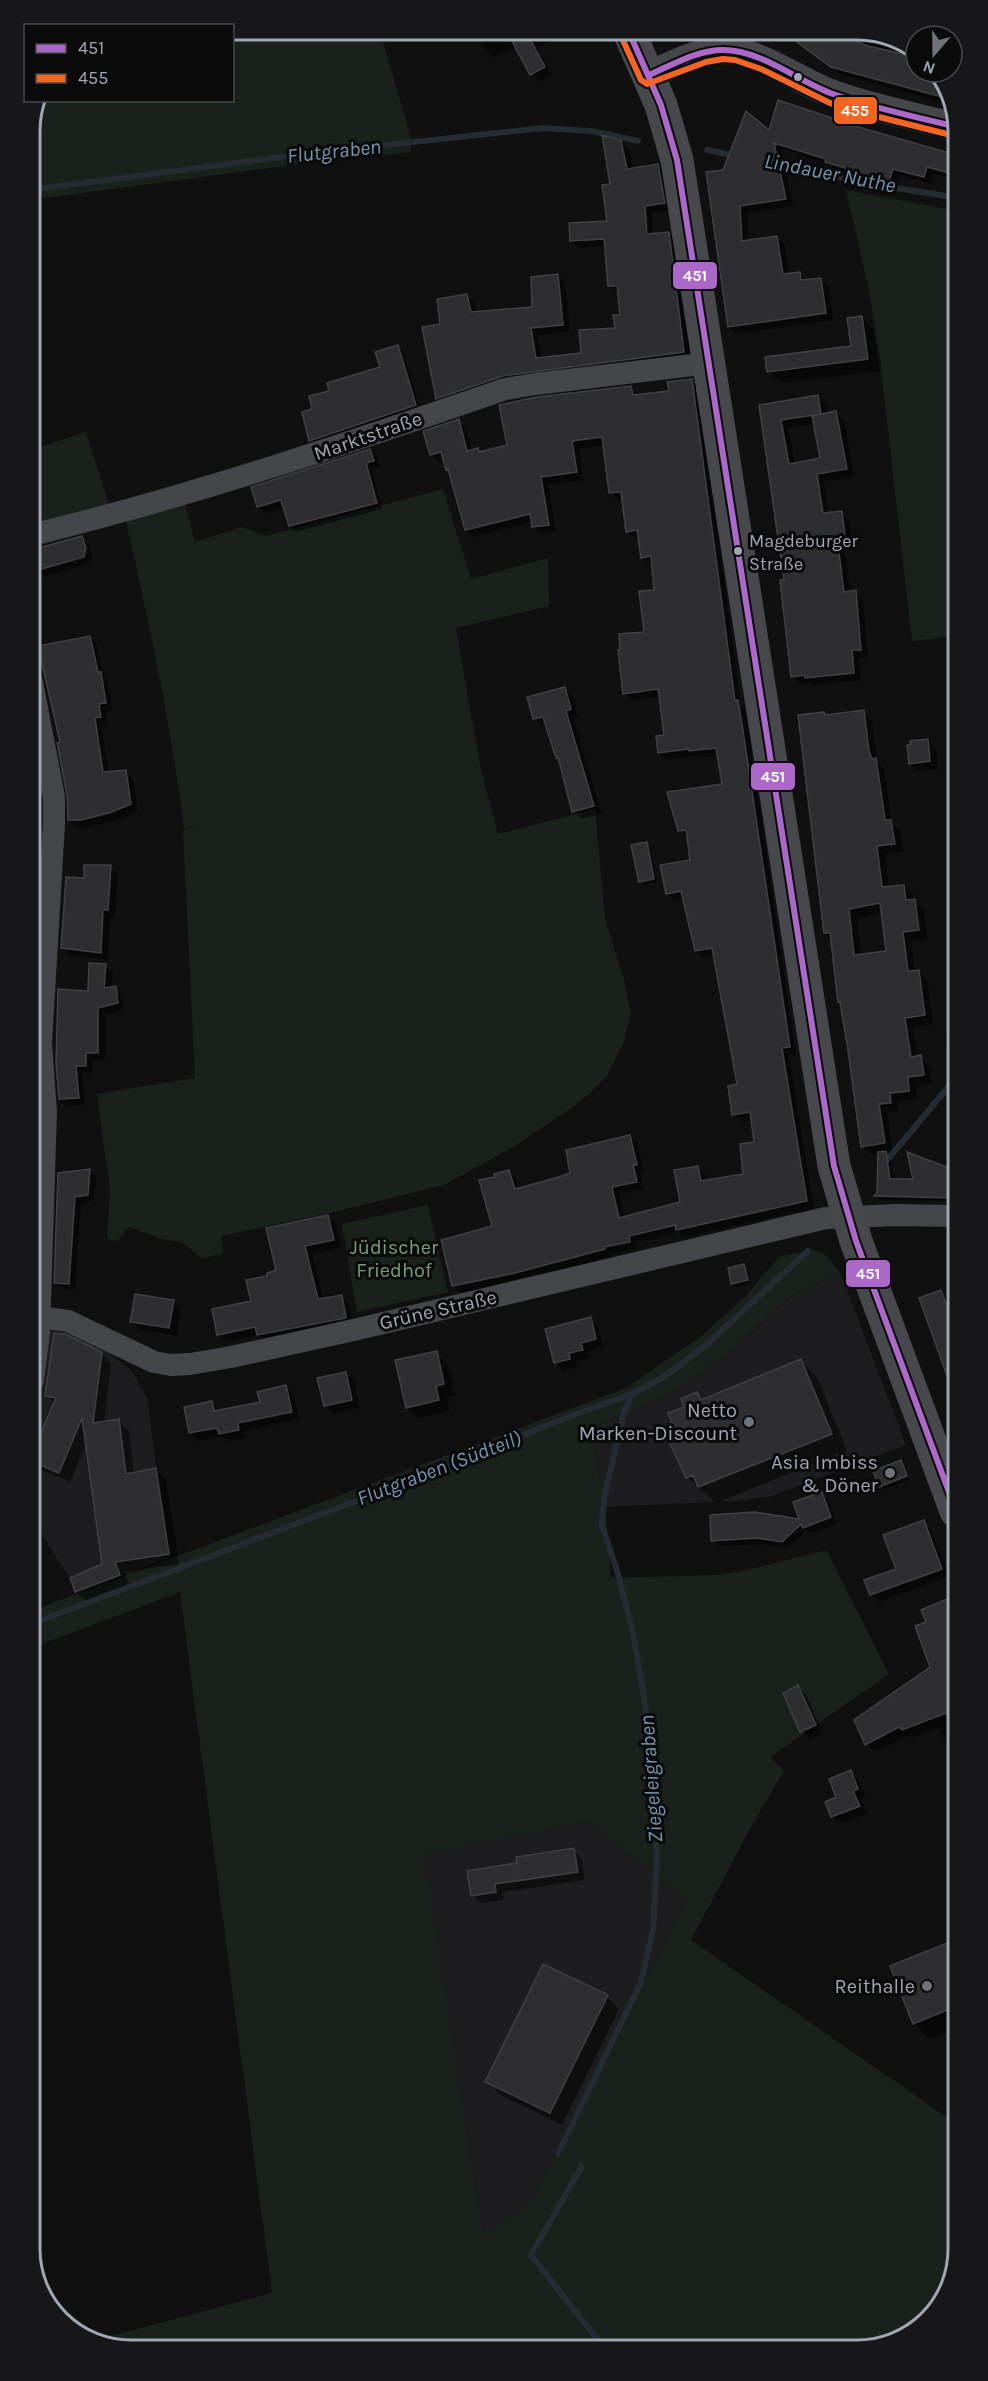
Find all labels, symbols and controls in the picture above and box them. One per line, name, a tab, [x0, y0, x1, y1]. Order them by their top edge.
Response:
legend	[24, 24, 234, 102]
north arrow	[904, 24, 964, 84]
text: 451	[78, 37, 104, 59]
text: N	[920, 57, 938, 79]
text: 455	[78, 67, 108, 89]
unlabelled marker	[792, 71, 804, 83]
line badge: 455	[833, 96, 878, 125]
text: 455	[841, 101, 869, 120]
water label: Flutgraben	[286, 134, 382, 168]
water label: Lindauer Nuthe	[762, 149, 898, 198]
line badge: 451	[672, 261, 718, 290]
text: 451	[683, 266, 707, 285]
street label: Marktstraße	[311, 407, 425, 465]
place label: Magdeburger Straße	[749, 530, 858, 575]
marker: Magdeburger Straße	[732, 545, 744, 557]
line badge: 451	[750, 762, 796, 791]
text: 451	[761, 767, 785, 786]
park label: Jüdischer Friedhof	[350, 1236, 439, 1282]
line badge: 451	[845, 1259, 891, 1288]
text: 451	[856, 1264, 880, 1283]
street label: Grüne Straße	[377, 1285, 499, 1335]
place label: Netto Marken-Discount	[579, 1399, 737, 1445]
marker: Netto Marken-Discount	[742, 1415, 756, 1429]
water label: Flutgraben (Südteil)	[353, 1425, 525, 1510]
place label: Asia Imbiss & Döner	[771, 1451, 879, 1497]
marker: Asia Imbiss & Döner	[883, 1466, 897, 1480]
water label: Ziegeleigraben	[635, 1714, 667, 1844]
place label: Reithalle	[834, 1975, 915, 1998]
marker: Reithalle	[920, 1979, 934, 1993]

